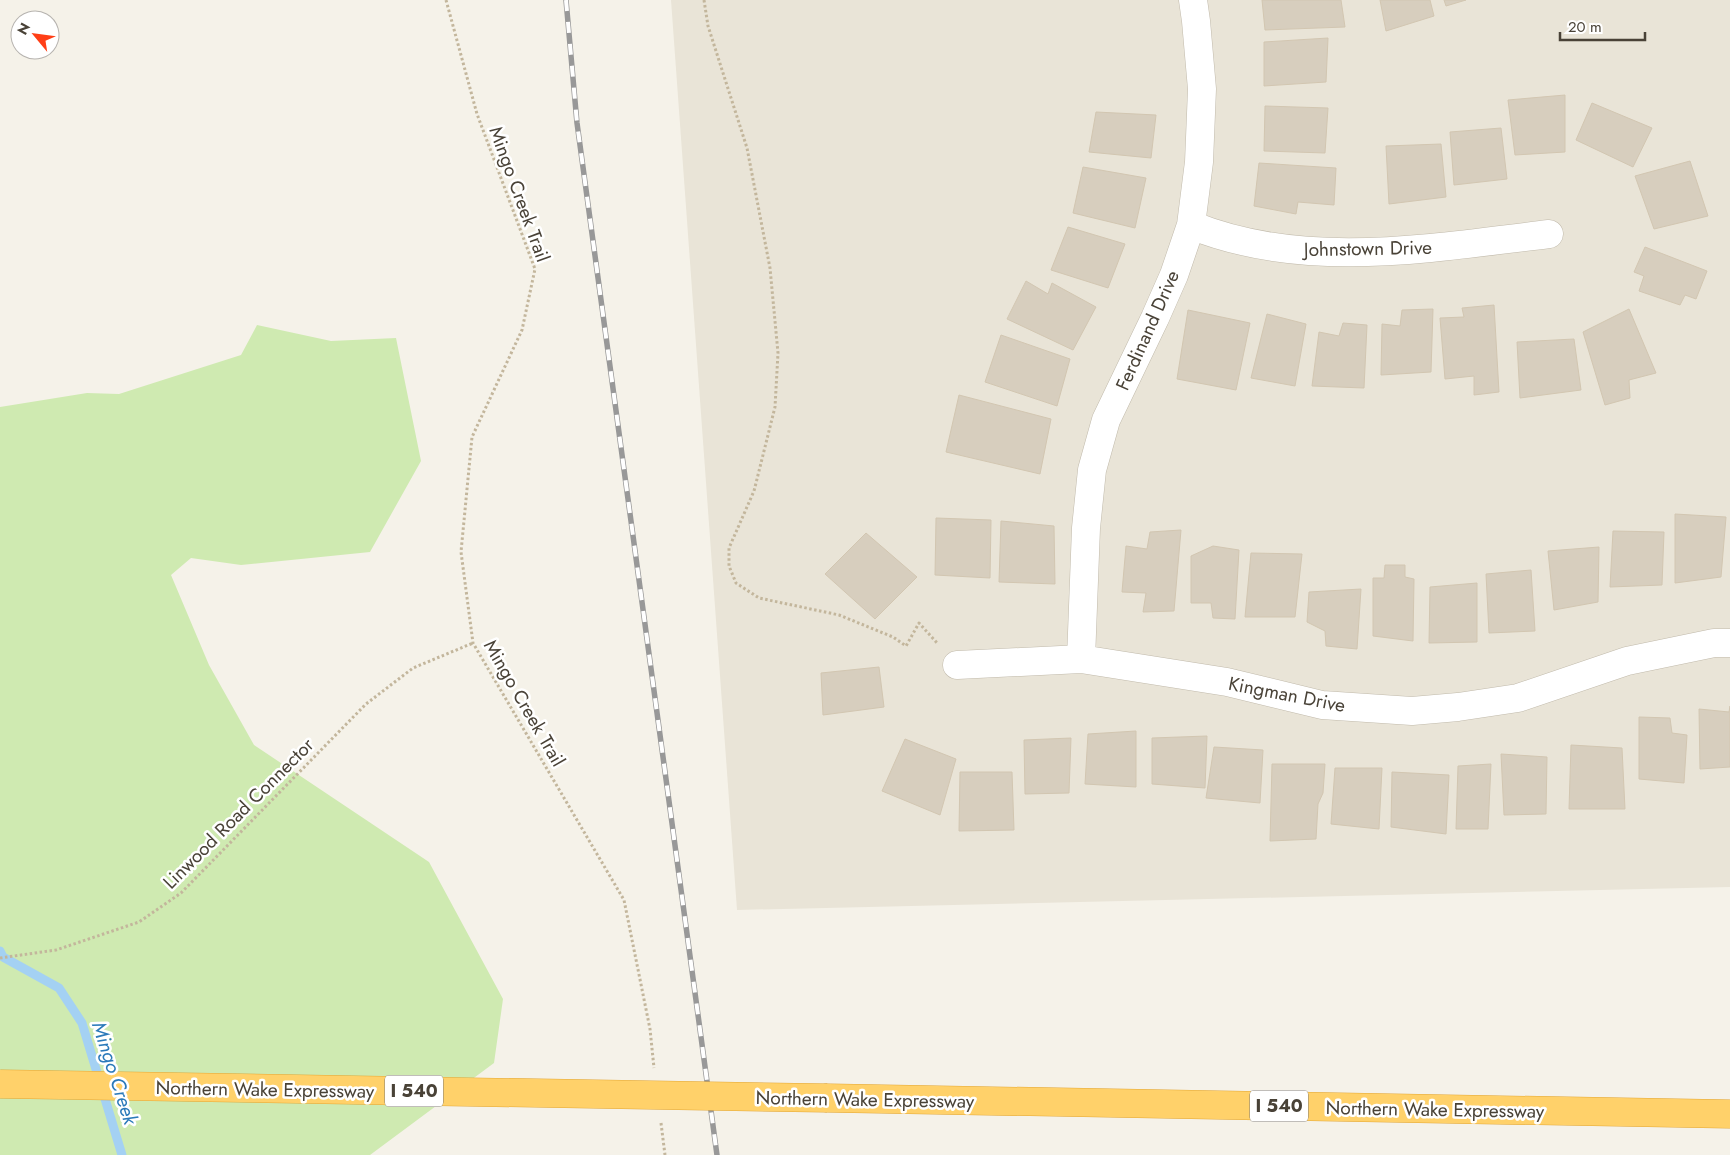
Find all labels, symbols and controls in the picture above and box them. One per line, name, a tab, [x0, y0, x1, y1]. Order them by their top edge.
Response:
north arrow	[10, 10, 60, 60]
scale bar	[1560, 10, 1645, 42]
text: 20 m	[1568, 16, 1602, 38]
text: N	[12, 19, 35, 38]
street label: Mingo Creek Trail	[482, 123, 557, 266]
street label: Johnstown Drive	[1301, 234, 1432, 263]
street label: Ferdinand Drive	[1109, 266, 1186, 395]
street label: Mingo Creek Trail	[477, 635, 572, 772]
street label: Kingman Drive	[1226, 670, 1348, 719]
street label: Linwood Road Connector	[157, 731, 320, 895]
water label: Mingo Creek	[84, 1018, 145, 1130]
street label: Northern Wake Expressway	[155, 1074, 375, 1105]
road number: I 540	[385, 1076, 443, 1106]
street label: Northern Wake Expressway	[755, 1084, 975, 1115]
road number: I 540	[1250, 1090, 1308, 1122]
street label: Northern Wake Expressway	[1325, 1094, 1545, 1125]

